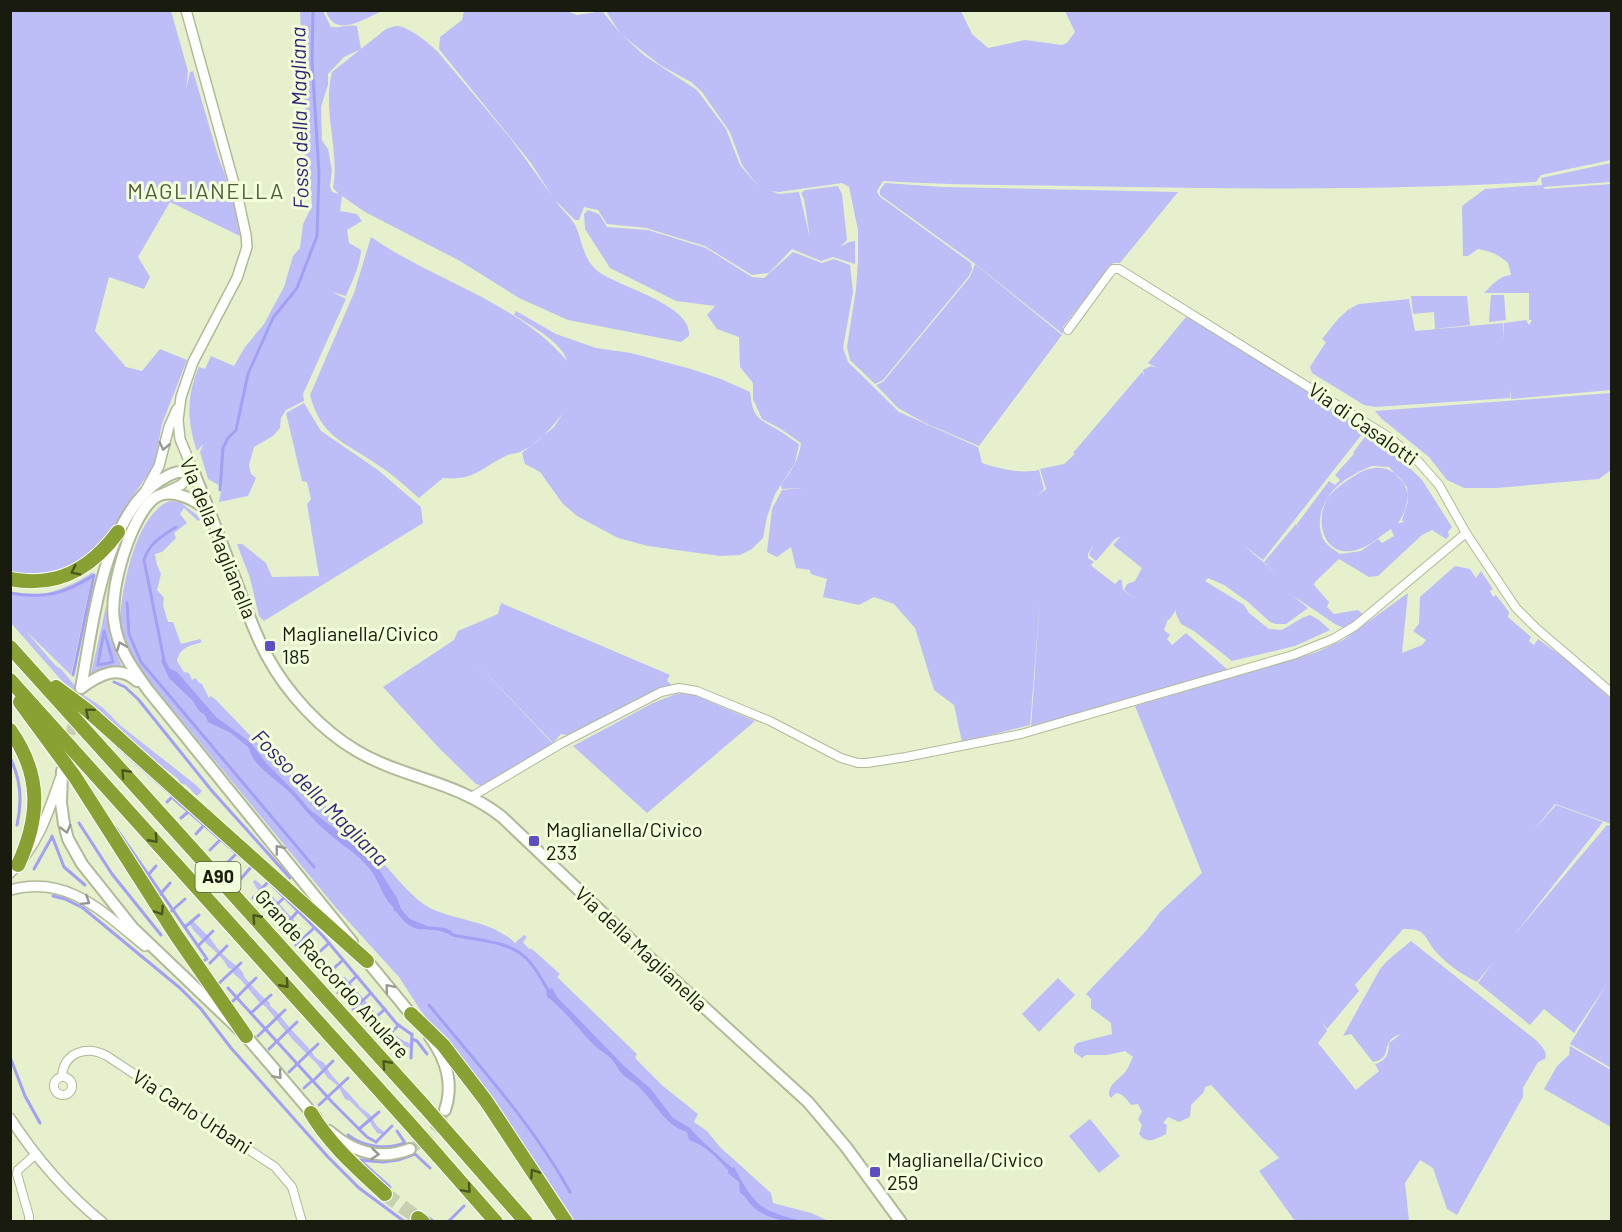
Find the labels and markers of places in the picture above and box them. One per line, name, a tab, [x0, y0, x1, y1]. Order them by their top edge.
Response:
place label: Maglianella/Civico 185	[282, 621, 439, 668]
marker: Maglianella/Civico 185	[263, 639, 277, 653]
place label: Maglianella/Civico 233	[546, 817, 703, 864]
marker: Maglianella/Civico 233	[527, 834, 541, 848]
place label: Maglianella/Civico 259	[887, 1147, 1044, 1194]
marker: Maglianella/Civico 259	[868, 1165, 882, 1179]

